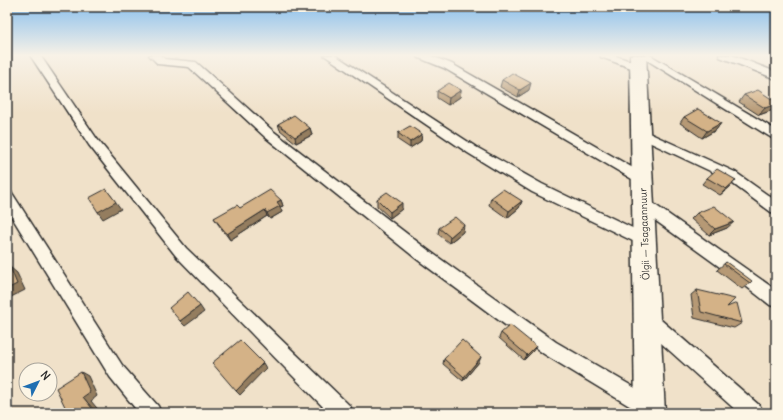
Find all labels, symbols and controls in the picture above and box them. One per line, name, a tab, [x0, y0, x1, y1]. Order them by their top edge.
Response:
street label: Ölgii — Tsagaannuur	[636, 188, 653, 280]
north arrow	[18, 362, 58, 402]
text: N	[38, 368, 53, 383]

